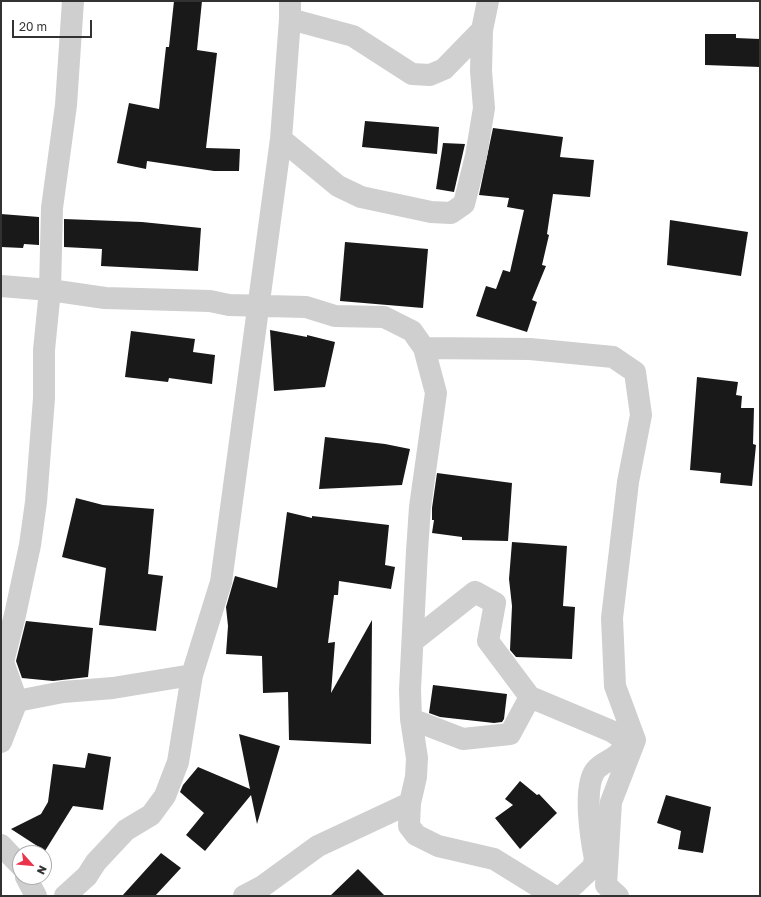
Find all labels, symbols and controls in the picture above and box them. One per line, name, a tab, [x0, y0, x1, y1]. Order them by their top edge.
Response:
scale bar	[14, 12, 94, 38]
text: 20 m	[19, 19, 47, 34]
north arrow	[12, 845, 52, 885]
text: N	[35, 864, 50, 877]

